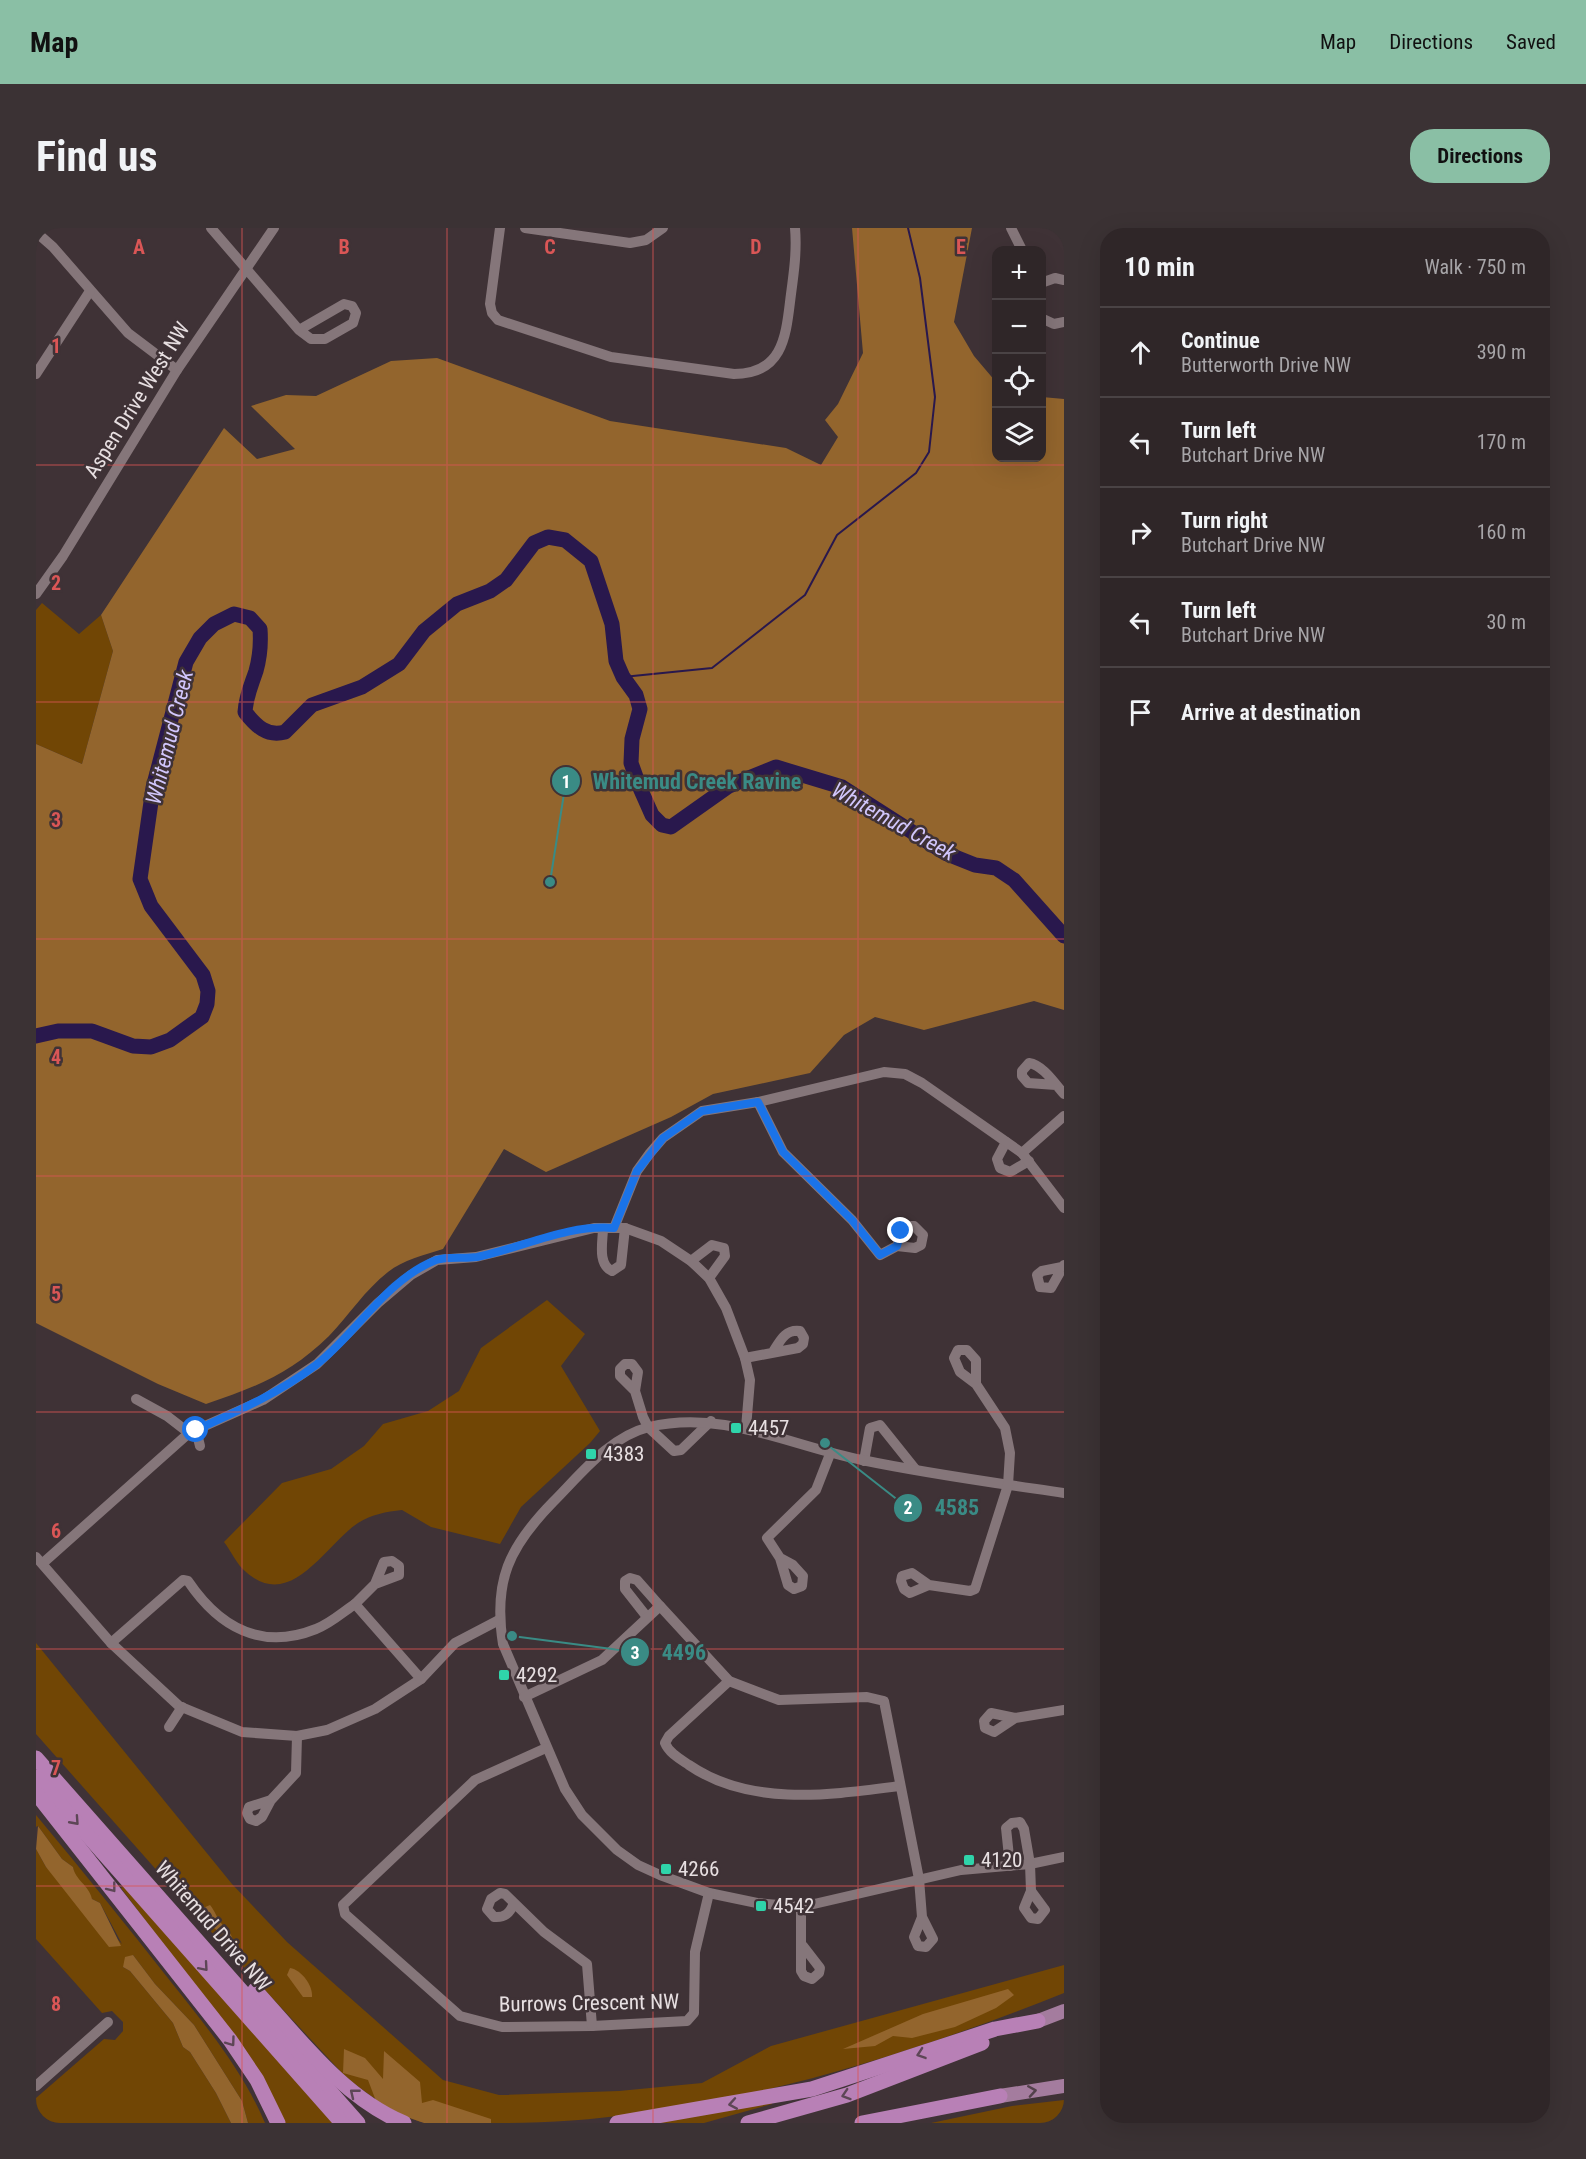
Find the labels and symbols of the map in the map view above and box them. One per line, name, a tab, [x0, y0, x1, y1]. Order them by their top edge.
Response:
text: A	[133, 235, 145, 259]
text: B	[338, 235, 350, 259]
text: C	[544, 235, 556, 259]
text: D	[750, 235, 762, 259]
text: E	[956, 235, 966, 259]
street label: Aspen Drive West NW	[79, 318, 195, 482]
text: 1	[51, 334, 61, 358]
text: 2	[51, 571, 61, 595]
water label: Whitemud Creek	[141, 667, 198, 807]
callout: Whitemud Creek Ravine	[551, 761, 813, 801]
text: Whitemud Creek Ravine	[593, 769, 801, 794]
text: 1	[561, 771, 571, 792]
water label: Whitemud Creek	[827, 777, 960, 866]
text: 3	[51, 808, 61, 832]
text: 4	[51, 1045, 61, 1069]
route end	[887, 1217, 913, 1243]
text: 5	[51, 1282, 61, 1306]
route start	[182, 1416, 208, 1442]
place label: 4457	[748, 1416, 789, 1440]
marker: 4457	[729, 1421, 743, 1435]
place label: 4383	[603, 1442, 644, 1466]
marker: 4383	[584, 1447, 598, 1461]
callout: 4585	[893, 1488, 991, 1528]
text: 4585	[935, 1495, 979, 1520]
text: 2	[903, 1497, 913, 1518]
text: 6	[51, 1519, 61, 1543]
callout: 4496	[620, 1632, 718, 1672]
text: 4496	[662, 1640, 706, 1665]
text: 3	[630, 1642, 640, 1663]
place label: 4292	[516, 1663, 557, 1687]
marker: 4292	[497, 1668, 511, 1682]
text: 7	[51, 1756, 61, 1780]
one-way arrow	[68, 1814, 79, 1824]
place label: 4120	[981, 1848, 1022, 1872]
marker: 4120	[962, 1853, 976, 1867]
street label: Whitemud Drive NW	[150, 1856, 276, 1996]
place label: 4266	[678, 1857, 719, 1881]
marker: 4266	[659, 1862, 673, 1876]
one-way arrow	[104, 1881, 115, 1892]
place label: 4542	[773, 1894, 814, 1918]
marker: 4542	[754, 1899, 768, 1913]
one-way arrow	[197, 1960, 208, 1970]
street label: Burrows Crescent NW	[499, 1989, 679, 2017]
text: 8	[51, 1992, 61, 2016]
one-way arrow	[224, 2036, 235, 2047]
one-way arrow	[916, 2046, 927, 2059]
one-way arrow	[1027, 2085, 1036, 2097]
one-way arrow	[841, 2088, 852, 2100]
one-way arrow	[350, 2089, 361, 2100]
one-way arrow	[728, 2097, 738, 2110]

